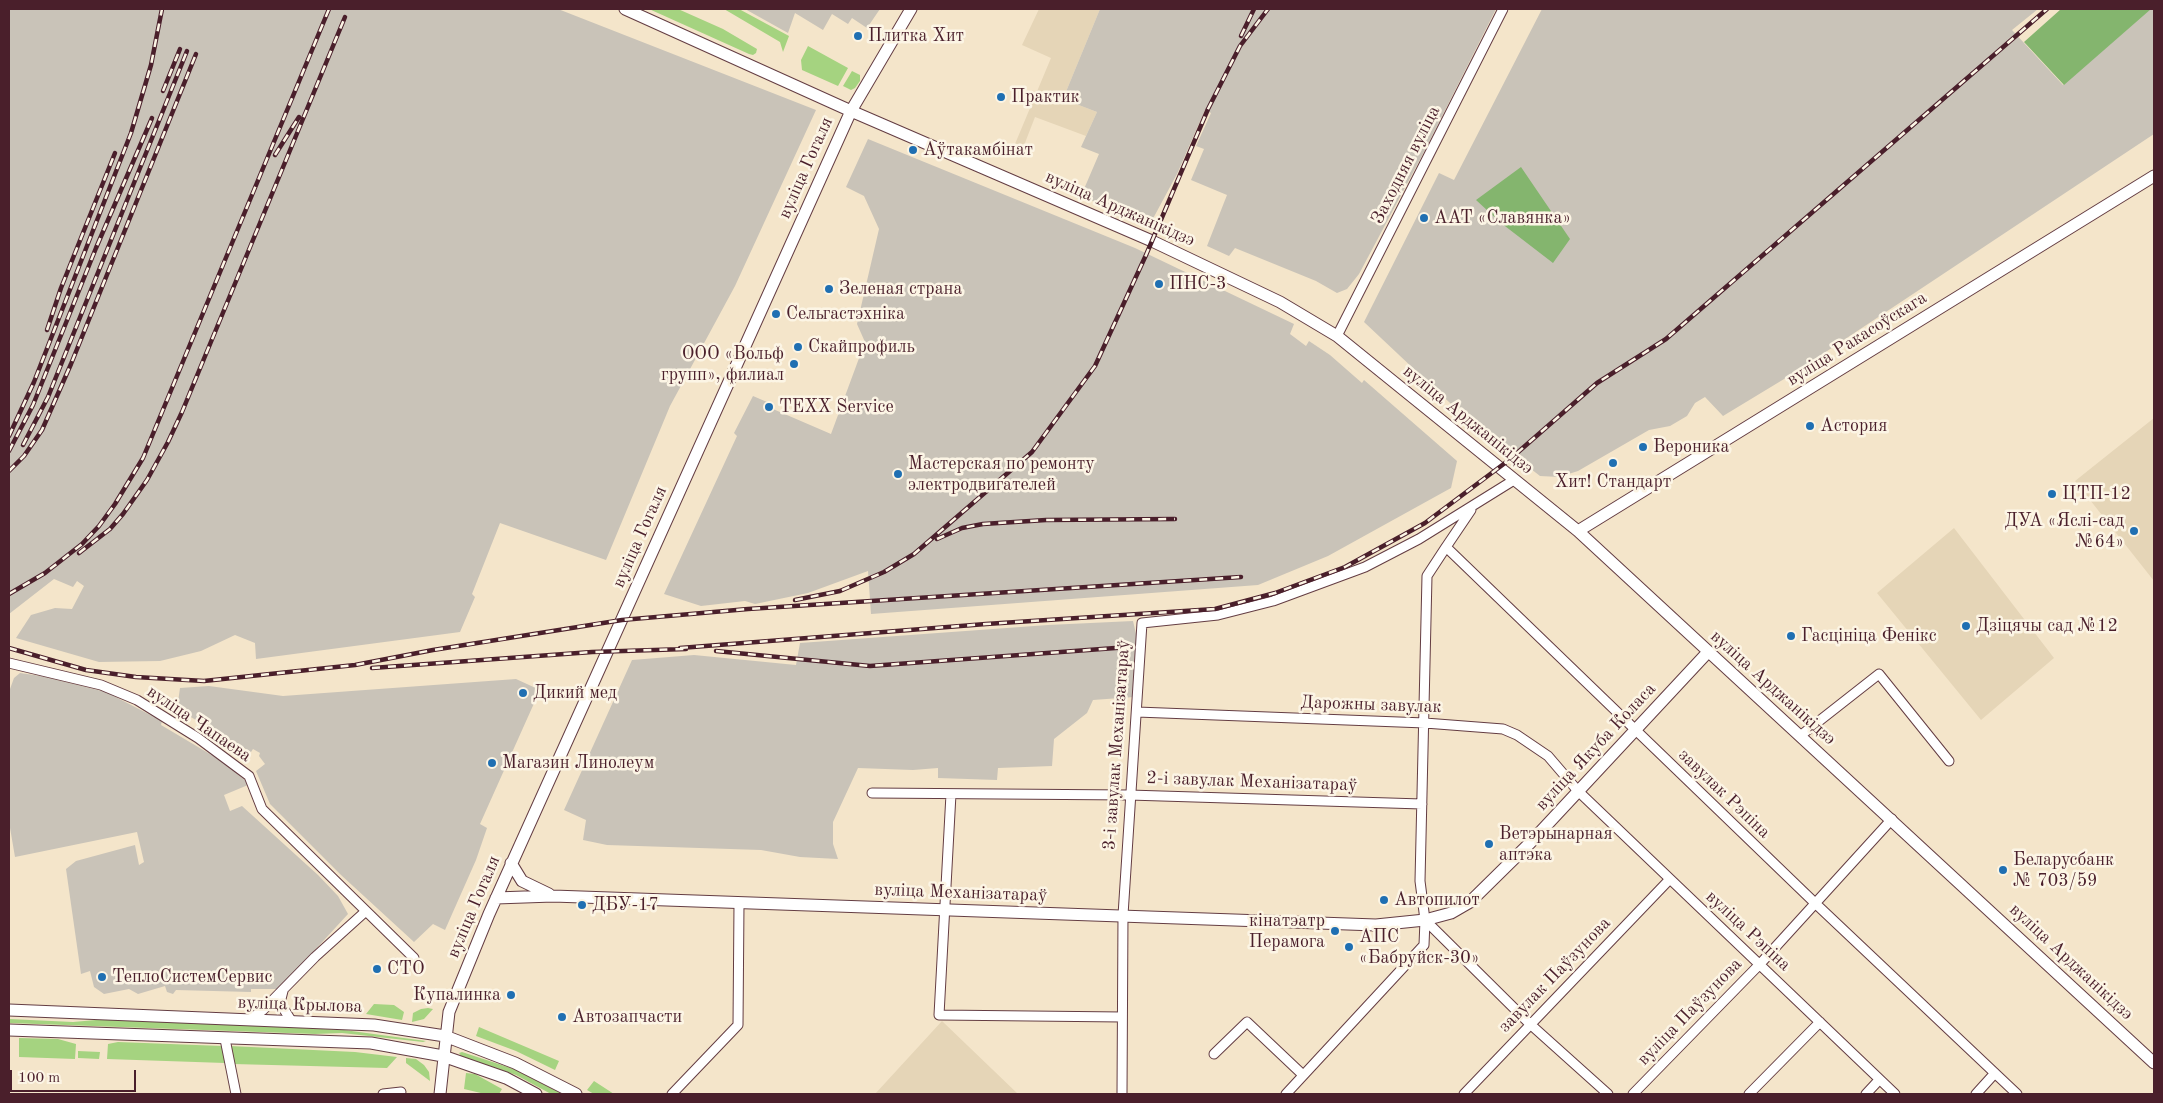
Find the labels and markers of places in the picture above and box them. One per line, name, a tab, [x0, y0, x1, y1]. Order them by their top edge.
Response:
place label: Плитка Хит	[868, 25, 964, 47]
marker: Плитка Хит	[852, 30, 864, 42]
place label: Практик	[1011, 86, 1080, 108]
marker: Практик	[995, 91, 1007, 103]
place label: Аўтакамбінат	[923, 139, 1033, 161]
marker: Аўтакамбінат	[907, 144, 919, 156]
place label: ААТ «Славянка»	[1434, 207, 1571, 229]
marker: ААТ «Славянка»	[1418, 212, 1430, 224]
place label: ПНС-3	[1169, 273, 1227, 295]
place label: Зеленая страна	[839, 278, 962, 300]
marker: ПНС-3	[1153, 278, 1165, 290]
marker: Зеленая страна	[823, 283, 835, 295]
place label: Сельгастэхніка	[786, 303, 905, 325]
marker: Сельгастэхніка	[770, 308, 782, 320]
place label: Скайпрофиль	[808, 336, 915, 358]
marker: Скайпрофиль	[792, 341, 804, 353]
place label: ООО «Вольф групп», филиал	[661, 343, 784, 386]
marker: ООО «Вольф групп», филиал	[788, 358, 800, 370]
place label: TEXX Service	[779, 396, 894, 418]
marker: TEXX Service	[763, 401, 775, 413]
place label: Астория	[1820, 415, 1887, 437]
marker: Астория	[1804, 420, 1816, 432]
place label: Вероника	[1653, 436, 1729, 458]
marker: Вероника	[1637, 441, 1649, 453]
place label: Мастерская по ремонту электродвигателей	[908, 453, 1095, 496]
marker: Хит! Стандарт	[1607, 457, 1619, 469]
marker: Мастерская по ремонту электродвигателей	[892, 468, 904, 480]
place label: Хит! Стандарт	[1555, 471, 1671, 493]
place label: ЦТП-12	[2062, 483, 2131, 505]
marker: ЦТП-12	[2046, 488, 2058, 500]
place label: ДУА «Яслі-сад №64»	[2004, 510, 2124, 552]
marker: ДУА «Яслі-сад №64»	[2128, 525, 2140, 537]
place label: Дзіцячы сад №12	[1976, 615, 2118, 637]
marker: Дзіцячы сад №12	[1960, 620, 1972, 632]
place label: Гасцініца Фенікс	[1801, 625, 1937, 647]
marker: Гасцініца Фенікс	[1785, 630, 1797, 642]
place label: Дикий мед	[533, 682, 617, 704]
marker: Дикий мед	[517, 687, 529, 699]
place label: Магазин Линолеум	[502, 752, 654, 774]
marker: Магазин Линолеум	[486, 757, 498, 769]
place label: Ветэрынарная аптэка	[1499, 823, 1613, 866]
marker: Ветэрынарная аптэка	[1483, 838, 1495, 850]
place label: Беларусбанк № 703/59	[2013, 849, 2114, 892]
marker: Беларусбанк № 703/59	[1997, 864, 2009, 876]
place label: Автопилот	[1394, 889, 1480, 911]
place label: ДБУ-17	[592, 894, 659, 916]
marker: Автопилот	[1378, 894, 1390, 906]
marker: ДБУ-17	[576, 899, 588, 911]
place label: кінатэатр Перамога	[1249, 910, 1325, 952]
marker: кінатэатр Перамога	[1329, 925, 1341, 937]
place label: АПС «Бабруйск-30»	[1359, 926, 1479, 969]
marker: АПС «Бабруйск-30»	[1343, 941, 1355, 953]
place label: СТО	[387, 958, 425, 980]
marker: СТО	[371, 963, 383, 975]
place label: ТеплоСистемСервис	[112, 966, 272, 988]
marker: ТеплоСистемСервис	[96, 971, 108, 983]
place label: Купалинка	[413, 984, 501, 1006]
marker: Купалинка	[505, 989, 517, 1001]
place label: Автозапчасти	[572, 1006, 682, 1028]
marker: Автозапчасти	[556, 1011, 568, 1023]

